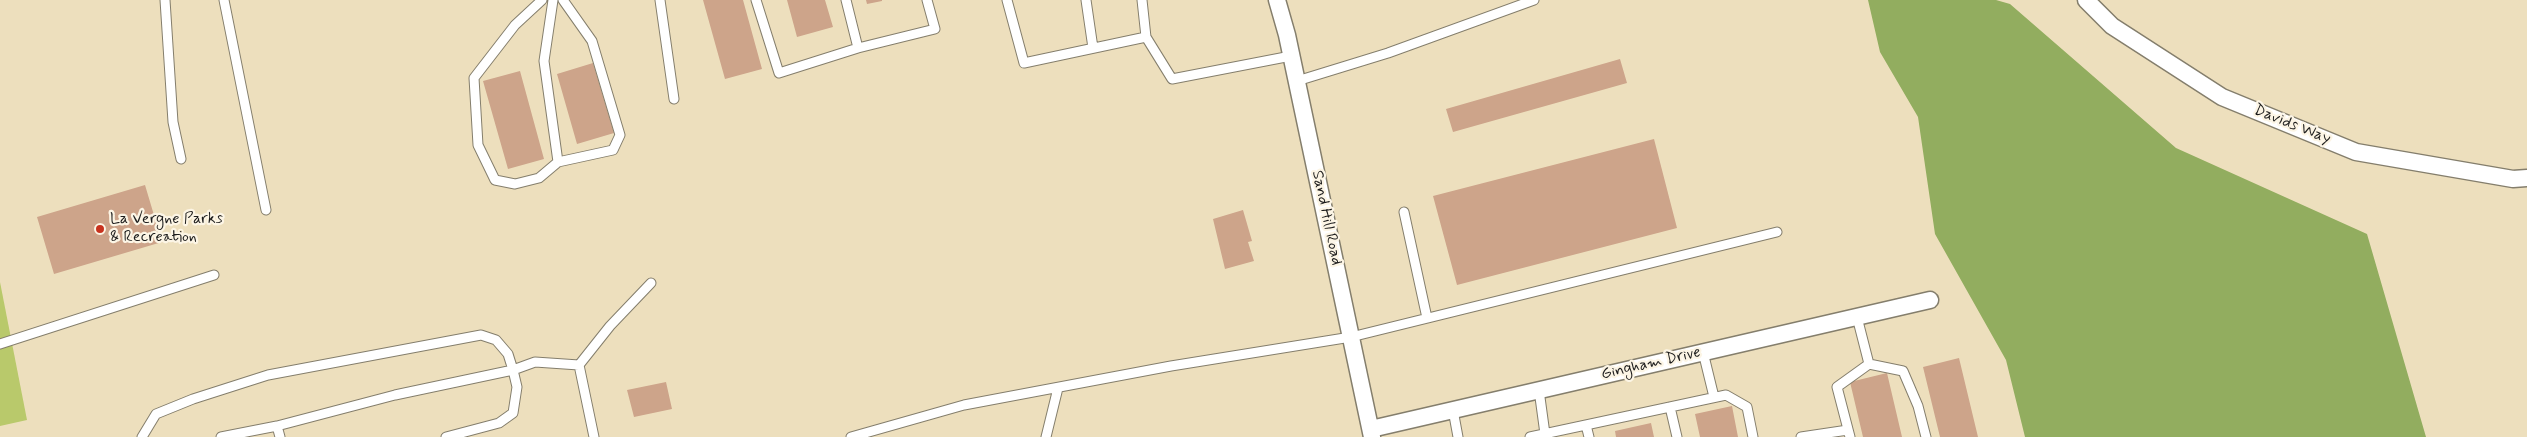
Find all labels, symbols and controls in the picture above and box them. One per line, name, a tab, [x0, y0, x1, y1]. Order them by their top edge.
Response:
street label: Davids Way	[2251, 101, 2333, 149]
street label: Sand Hill Road	[1307, 169, 1345, 267]
place label: La Vergne Parks & Recreation	[110, 210, 223, 248]
marker: La Vergne Parks & Recreation	[94, 223, 106, 235]
street label: Gingham Drive	[1599, 343, 1703, 385]

